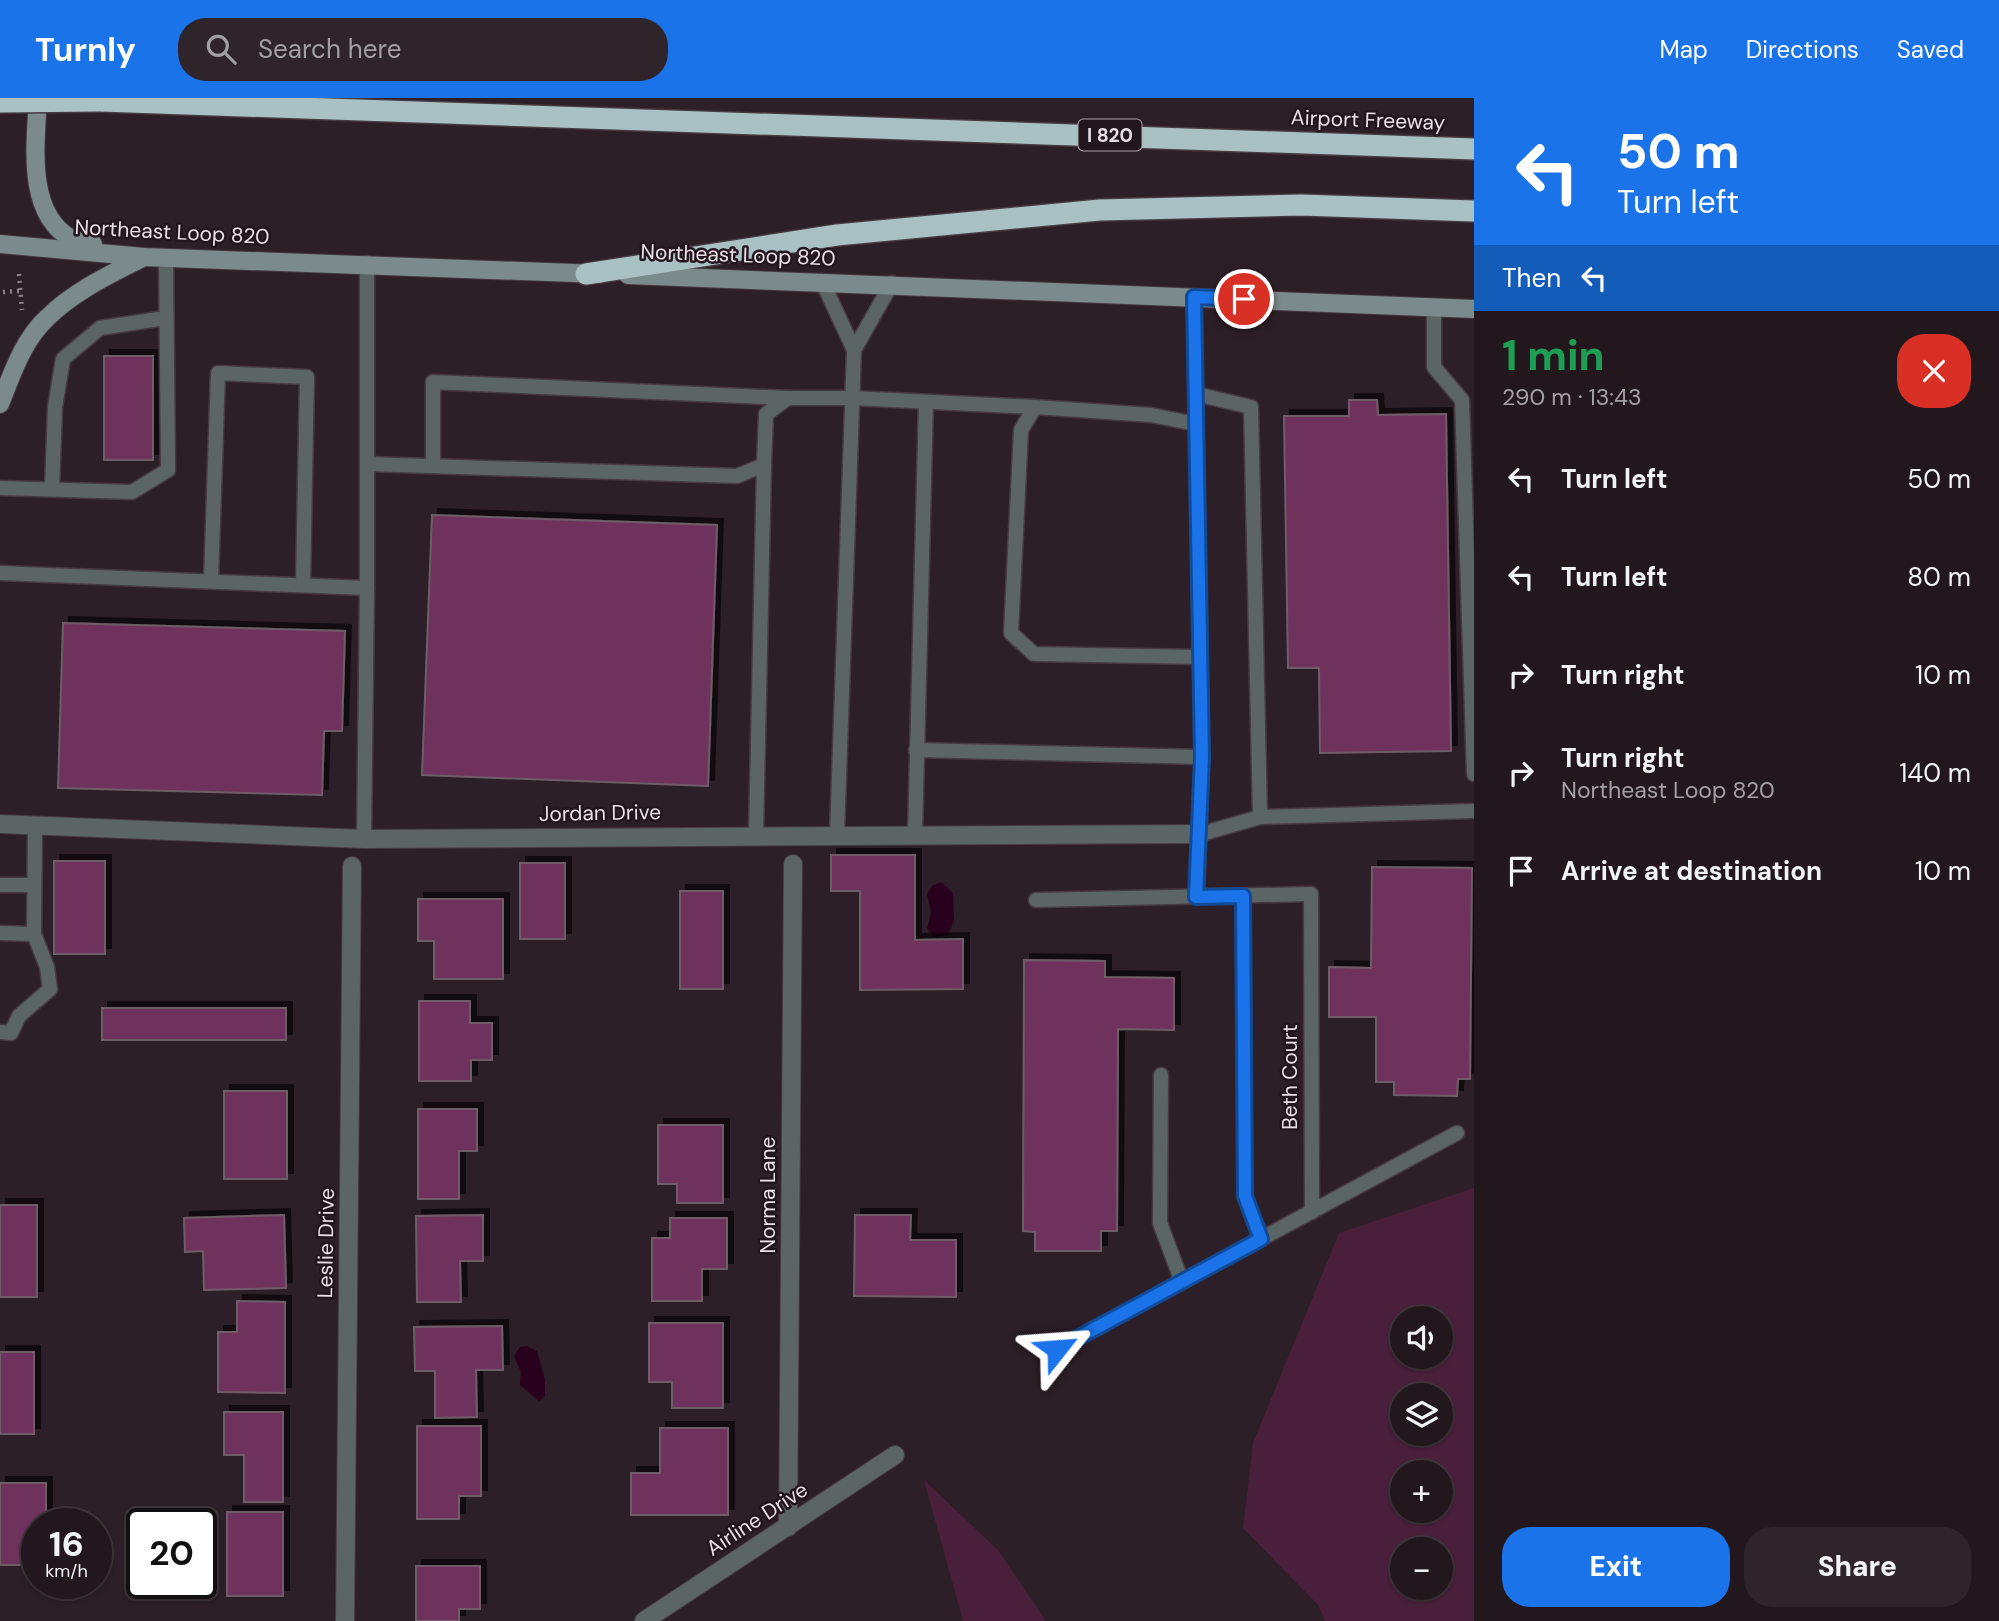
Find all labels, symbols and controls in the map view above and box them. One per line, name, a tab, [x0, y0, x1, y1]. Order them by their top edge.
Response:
search box	[178, 18, 668, 81]
text: Turnly	[35, 28, 136, 71]
icon: search	[202, 30, 240, 68]
text: Search here	[258, 32, 401, 66]
text: Map	[1660, 34, 1708, 65]
text: Directions	[1746, 34, 1859, 65]
text: Saved	[1897, 34, 1964, 65]
street label: Airport Freeway	[1290, 103, 1446, 137]
text: 50 m	[1617, 119, 1740, 183]
road number: I 820	[1078, 120, 1142, 150]
icon: left	[1502, 126, 1593, 217]
text: Turn left	[1617, 181, 1739, 223]
street label: Northeast Loop 820	[74, 213, 270, 251]
street label: Northeast Loop 820	[640, 238, 836, 272]
icon: left	[1575, 259, 1613, 297]
text: Then	[1502, 261, 1561, 295]
pin	[1214, 269, 1274, 329]
icon: arrive	[1225, 280, 1263, 318]
text: 1 min	[1502, 328, 1605, 383]
button: close	[1897, 334, 1971, 408]
text: 290 m · 13:43	[1502, 382, 1642, 412]
icon: left	[1502, 460, 1540, 498]
text: Turn left	[1561, 462, 1668, 496]
text: 50 m	[1907, 462, 1971, 496]
icon: left	[1502, 558, 1540, 596]
text: Turn left	[1561, 560, 1668, 594]
text: 80 m	[1907, 560, 1971, 594]
icon: right	[1502, 656, 1540, 694]
text: Turn right	[1561, 658, 1685, 692]
text: 10 m	[1915, 658, 1971, 692]
text: Turn right	[1561, 741, 1685, 775]
icon: right	[1502, 754, 1540, 792]
text: 140 m	[1899, 756, 1971, 790]
text: Northeast Loop 820	[1561, 775, 1775, 805]
street label: Jordan Drive	[539, 798, 661, 828]
icon: arrive	[1502, 852, 1540, 890]
text: Arrive at destination	[1561, 854, 1822, 888]
text: 10 m	[1915, 854, 1971, 888]
street label: Beth Court	[1276, 1024, 1304, 1130]
street label: Norma Lane	[754, 1136, 782, 1253]
street label: Leslie Drive	[311, 1188, 341, 1298]
map controls	[1390, 1306, 1453, 1600]
button: sound	[1390, 1306, 1453, 1369]
position arrow	[1020, 1312, 1094, 1386]
button: layers	[1390, 1383, 1453, 1446]
button: +	[1390, 1460, 1453, 1523]
street label: Airline Drive	[701, 1476, 813, 1562]
speed limit sign: 20	[126, 1508, 217, 1599]
text: 16	[49, 1521, 84, 1567]
button: Exit	[1502, 1527, 1730, 1607]
button: Share	[1744, 1527, 1971, 1607]
button: −	[1390, 1537, 1453, 1600]
text: km/h	[45, 1559, 88, 1583]

